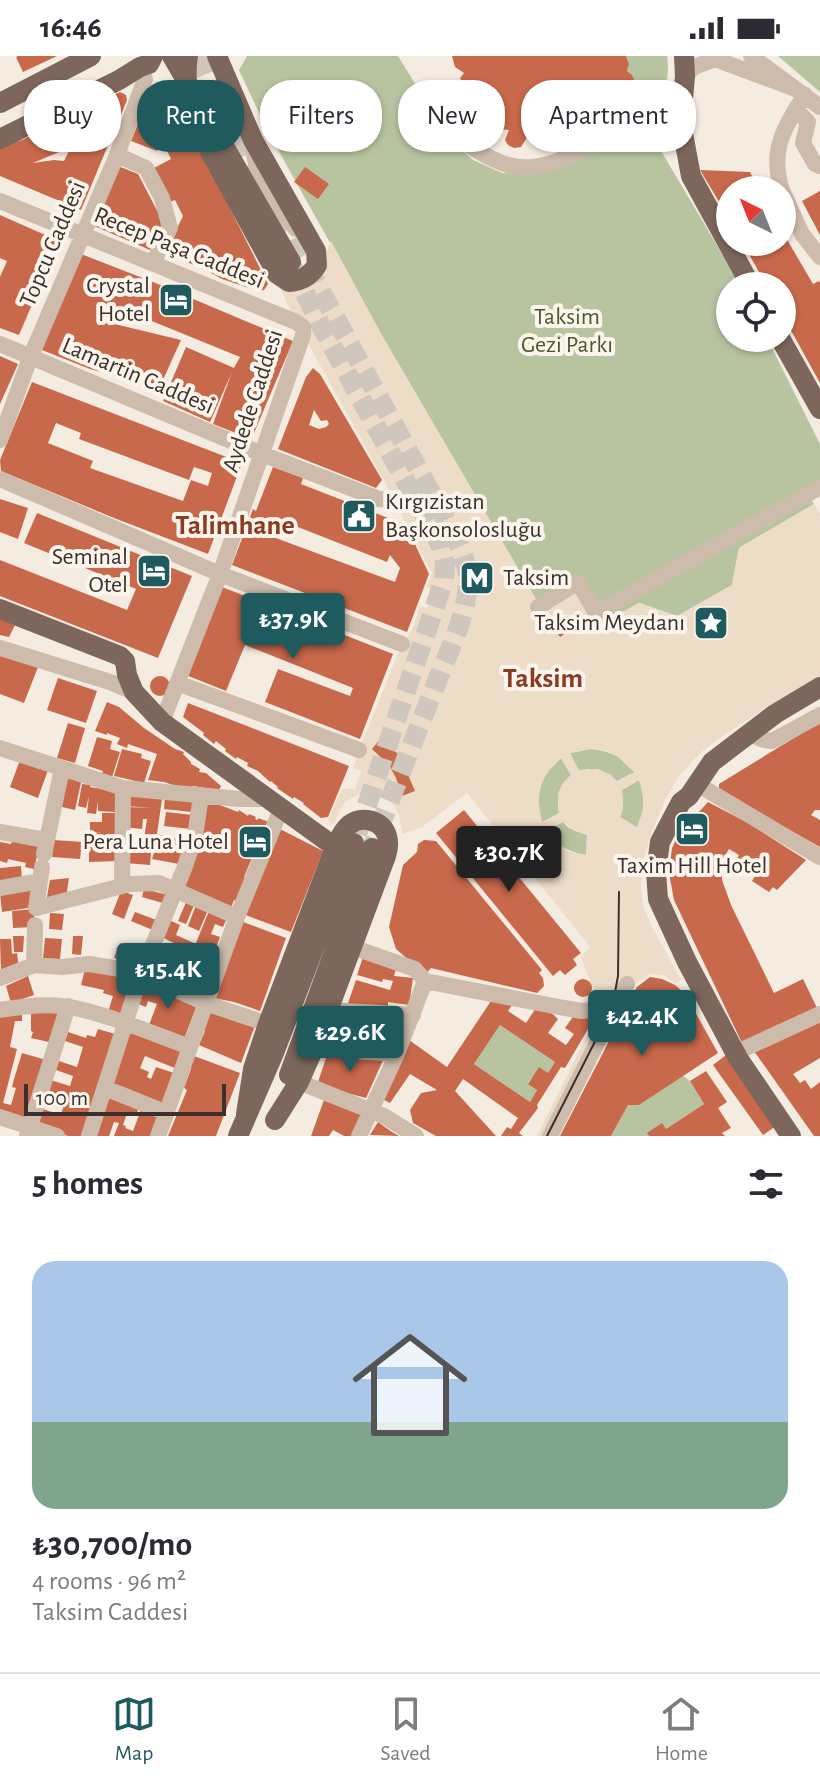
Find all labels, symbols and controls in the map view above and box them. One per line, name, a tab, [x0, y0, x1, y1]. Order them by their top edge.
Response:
text: 16:46	[40, 13, 102, 43]
chip: Buy	[24, 80, 121, 152]
chip: Rent	[137, 80, 244, 152]
chip: Filters	[260, 80, 382, 152]
chip: New	[398, 80, 505, 152]
chip: Apartment	[521, 80, 696, 152]
north arrow	[716, 176, 796, 256]
map controls	[716, 176, 796, 352]
street label: Topcu Caddesi	[16, 178, 90, 310]
street label: Recep Paşa Caddesi	[91, 203, 267, 293]
button: locate	[716, 272, 796, 352]
place label: Crystal Hotel	[86, 274, 150, 326]
hotel icon: Crystal Hotel	[157, 281, 195, 319]
park label: Taksim Gezi Parkı	[521, 305, 613, 357]
street label: Aydede Caddesi	[219, 327, 287, 475]
street label: Lamartin Caddesi	[58, 333, 218, 419]
place label: Kırgızistan Başkonsolosluğu	[385, 490, 542, 542]
public building icon: Kırgızistan Başkonsolosluğu	[340, 497, 378, 535]
district label: Talimhane	[175, 512, 295, 540]
place label: Seminal Otel	[52, 545, 128, 597]
hotel icon: Seminal Otel	[135, 552, 173, 590]
metro station icon: Taksim	[458, 559, 496, 597]
place label: Taksim	[503, 566, 569, 590]
pin: ₺37.9K	[228, 593, 358, 661]
place icon: Taksim Meydanı	[692, 604, 730, 642]
text: ₺37.9K	[259, 606, 327, 632]
place label: Taksim Meydanı	[534, 611, 685, 635]
district label: Taksim	[503, 665, 583, 693]
hotel icon: Taxim Hill Hotel	[673, 810, 711, 848]
hotel icon: Pera Luna Hotel	[236, 823, 274, 861]
pin: ₺30.7K	[444, 826, 574, 894]
place label: Pera Luna Hotel	[82, 830, 229, 854]
text: ₺30.7K	[474, 839, 544, 865]
place label: Taxim Hill Hotel	[617, 854, 767, 878]
pin: ₺15.4K	[103, 943, 233, 1011]
text: ₺15.4K	[134, 956, 202, 982]
pin: ₺42.4K	[577, 990, 707, 1058]
text: ₺42.4K	[606, 1003, 678, 1029]
pin: ₺29.6K	[285, 1006, 415, 1074]
text: ₺29.6K	[315, 1019, 385, 1045]
scale bar	[24, 1080, 226, 1116]
text: 100 m	[36, 1087, 88, 1109]
icon: filters	[744, 1162, 788, 1206]
text: 5 homes	[32, 1167, 143, 1201]
icon: home	[338, 1313, 482, 1457]
text: ₺30,700/mo	[32, 1528, 192, 1562]
text: 4 rooms · 96 m²	[32, 1568, 186, 1594]
text: Taksim Caddesi	[32, 1599, 188, 1625]
tab: Map	[112, 1692, 156, 1766]
tab: Saved	[380, 1692, 431, 1766]
tab: Home	[655, 1692, 708, 1766]

